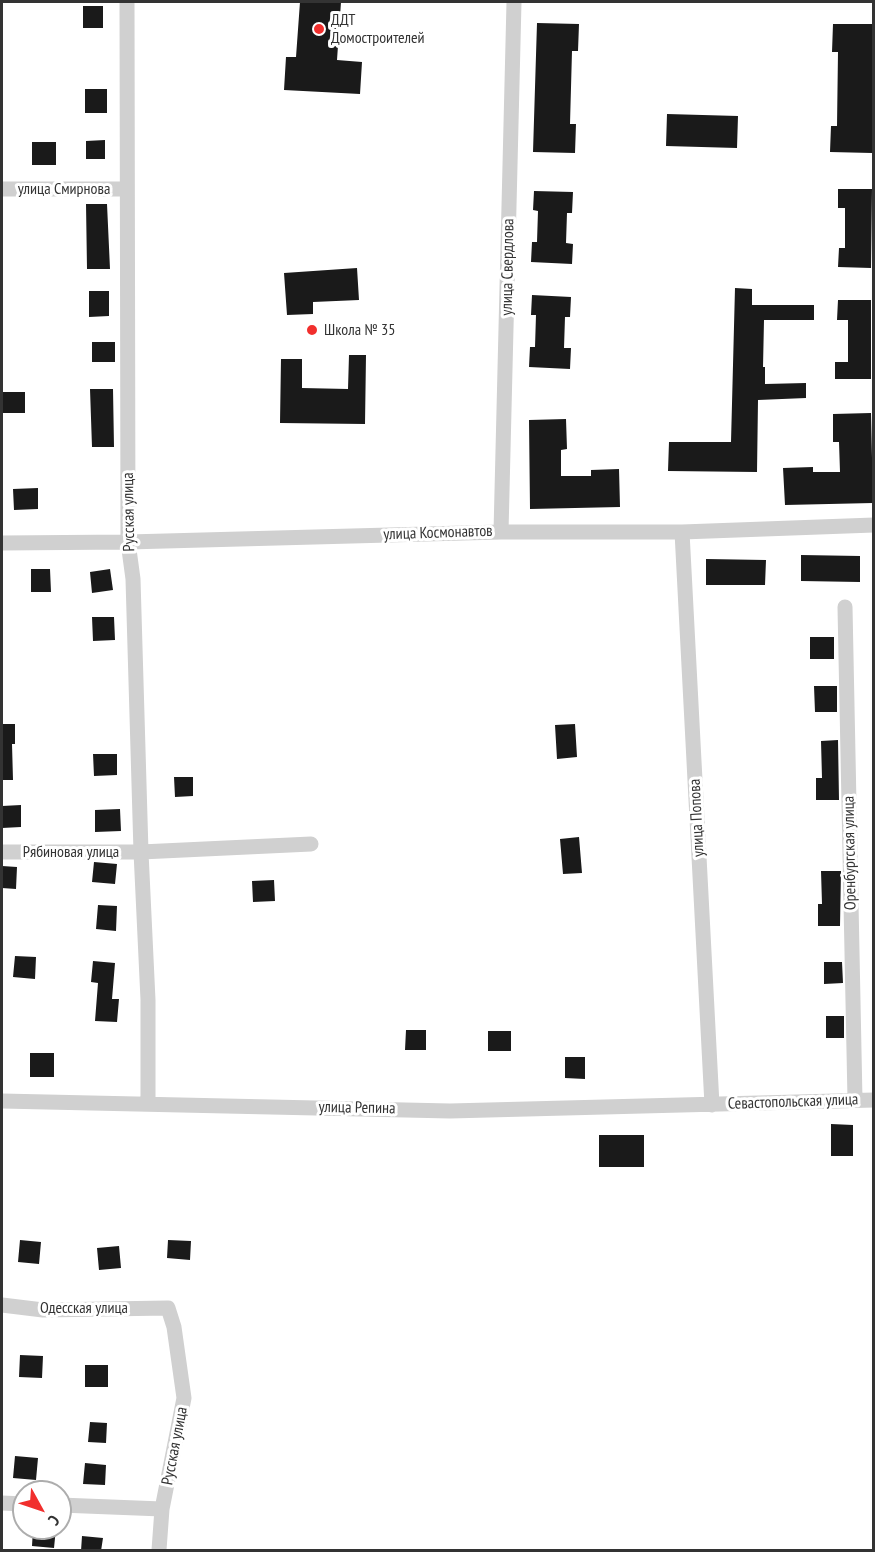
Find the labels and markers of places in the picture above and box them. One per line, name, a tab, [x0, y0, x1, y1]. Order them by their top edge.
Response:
place label: ДДТ Домостроителей	[331, 10, 425, 48]
marker: ДДТ Домостроителей	[312, 22, 326, 36]
place label: Школа № 35	[324, 320, 395, 340]
marker: Школа № 35	[305, 323, 319, 337]

